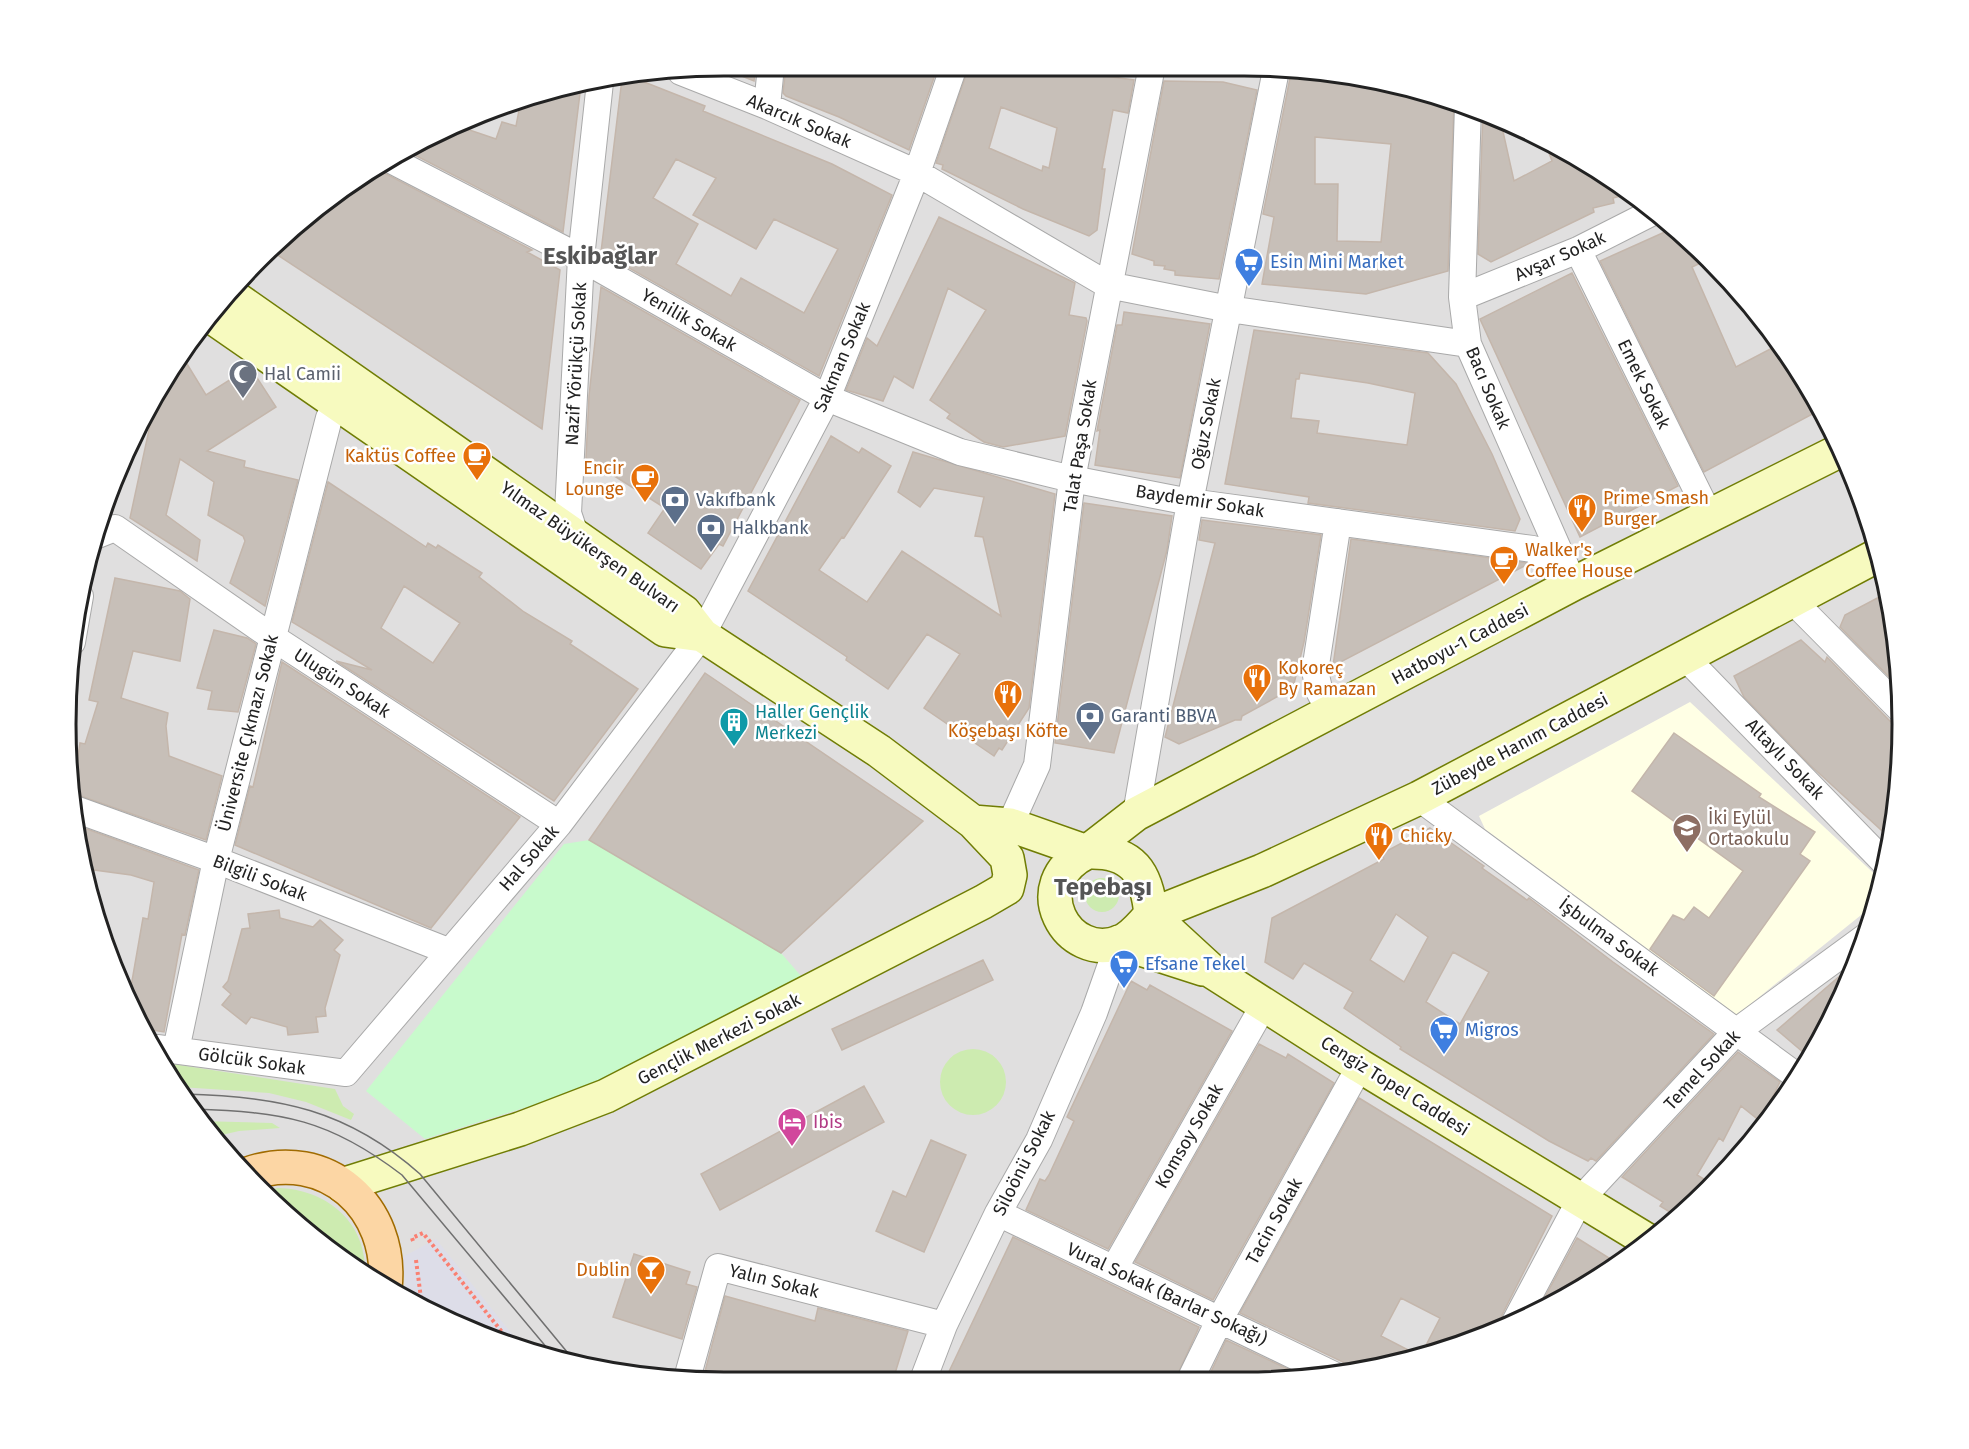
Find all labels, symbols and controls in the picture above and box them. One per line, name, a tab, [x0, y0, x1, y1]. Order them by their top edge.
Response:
street label: Akarcık Sokak	[743, 89, 855, 153]
street label: Avşar Sokak	[1511, 226, 1610, 286]
district label: Eskibağlar	[543, 242, 657, 270]
supermarket icon: Esin Mini Market	[1233, 246, 1265, 288]
place label: Esin Mini Market	[1270, 251, 1404, 273]
street label: Nazif Yörükçü Sokak	[561, 281, 591, 446]
street label: Yenilik Sokak	[637, 284, 741, 357]
street label: Sakman Sokak	[809, 298, 875, 415]
street label: Emek Sokak	[1613, 336, 1675, 433]
street label: Bacı Sokak	[1461, 343, 1516, 433]
mosque icon: Hal Camii	[227, 358, 259, 400]
place label: Hal Camii	[264, 363, 341, 385]
street label: Oğuz Sokak	[1186, 375, 1226, 472]
street label: Talat Paşa Sokak	[1059, 377, 1101, 514]
cafe icon: Kaktüs Coffee	[461, 440, 493, 482]
place label: Kaktüs Coffee	[345, 445, 456, 467]
place label: Encir Lounge	[565, 457, 624, 500]
cafe icon: Encir Lounge	[629, 462, 661, 504]
street label: Yılmaz Büyükerşen Bulvarı	[496, 477, 684, 617]
street label: Baydemir Sokak	[1134, 480, 1267, 522]
bank icon: Vakıfbank	[659, 484, 691, 526]
place label: Prime Smash Burger	[1603, 487, 1709, 530]
place label: Vakıfbank	[696, 489, 776, 511]
restaurant icon: Prime Smash Burger	[1566, 492, 1598, 534]
bank icon: Halkbank	[695, 512, 727, 554]
place label: Halkbank	[732, 517, 809, 539]
place label: Walker's Coffee House	[1525, 539, 1633, 582]
cafe icon: Walker's Coffee House	[1488, 544, 1520, 586]
street label: Hatboyu-1 Caddesi	[1388, 599, 1532, 689]
street label: Üniversite Çıkmazı Sokak	[213, 631, 283, 834]
street label: Ulugün Sokak	[289, 644, 395, 723]
place label: Kokoreç By Ramazan	[1278, 657, 1376, 700]
restaurant icon: Kokoreç By Ramazan	[1241, 662, 1273, 704]
restaurant icon: Köşebaşı Köfte	[992, 678, 1024, 720]
street label: Zübeyde Hanım Caddesi	[1428, 688, 1612, 800]
bank icon: Garanti BBVA	[1074, 700, 1106, 742]
place label: Haller Gençlik Merkezi	[755, 701, 870, 744]
place label: Garanti BBVA	[1111, 705, 1218, 727]
building icon: Haller Gençlik Merkezi	[718, 706, 750, 748]
street label: Altaylı Sokak	[1741, 714, 1829, 805]
place label: Köşebaşı Köfte	[948, 720, 1068, 742]
place label: İki Eylül Ortaokulu	[1708, 807, 1789, 850]
school or university icon: İki Eylül Ortaokulu	[1671, 812, 1703, 854]
street label: Hal Sokak	[494, 820, 564, 895]
restaurant icon: Chicky	[1363, 820, 1395, 862]
place label: Chicky	[1400, 825, 1452, 847]
street label: Bilgili Sokak	[210, 850, 311, 906]
district label: Tepebaşı	[1054, 873, 1152, 902]
street label: İşbulma Sokak	[1555, 893, 1664, 981]
supermarket icon: Efsane Tekel	[1108, 948, 1140, 990]
place label: Efsane Tekel	[1145, 953, 1246, 975]
street label: Gençlik Merkezi Sokak	[634, 988, 805, 1090]
supermarket icon: Migros	[1428, 1014, 1460, 1056]
place label: Migros	[1465, 1019, 1519, 1041]
street label: Temel Sokak	[1659, 1025, 1745, 1115]
street label: Cengiz Topel Caddesi	[1317, 1031, 1473, 1141]
street label: Gölcük Sokak	[197, 1043, 308, 1080]
street label: Komsoy Sokak	[1150, 1079, 1228, 1192]
hotel icon: Ibis	[776, 1106, 808, 1148]
street label: Siloönü Sokak	[988, 1106, 1060, 1219]
place label: Ibis	[813, 1111, 842, 1133]
street label: Tacin Sokak	[1241, 1173, 1307, 1268]
street label: Vural Sokak (Barlar Sokağı)	[1063, 1238, 1271, 1350]
bar icon: Dublin	[635, 1254, 667, 1296]
place label: Dublin	[576, 1259, 630, 1281]
street label: Yalın Sokak	[727, 1259, 822, 1303]

